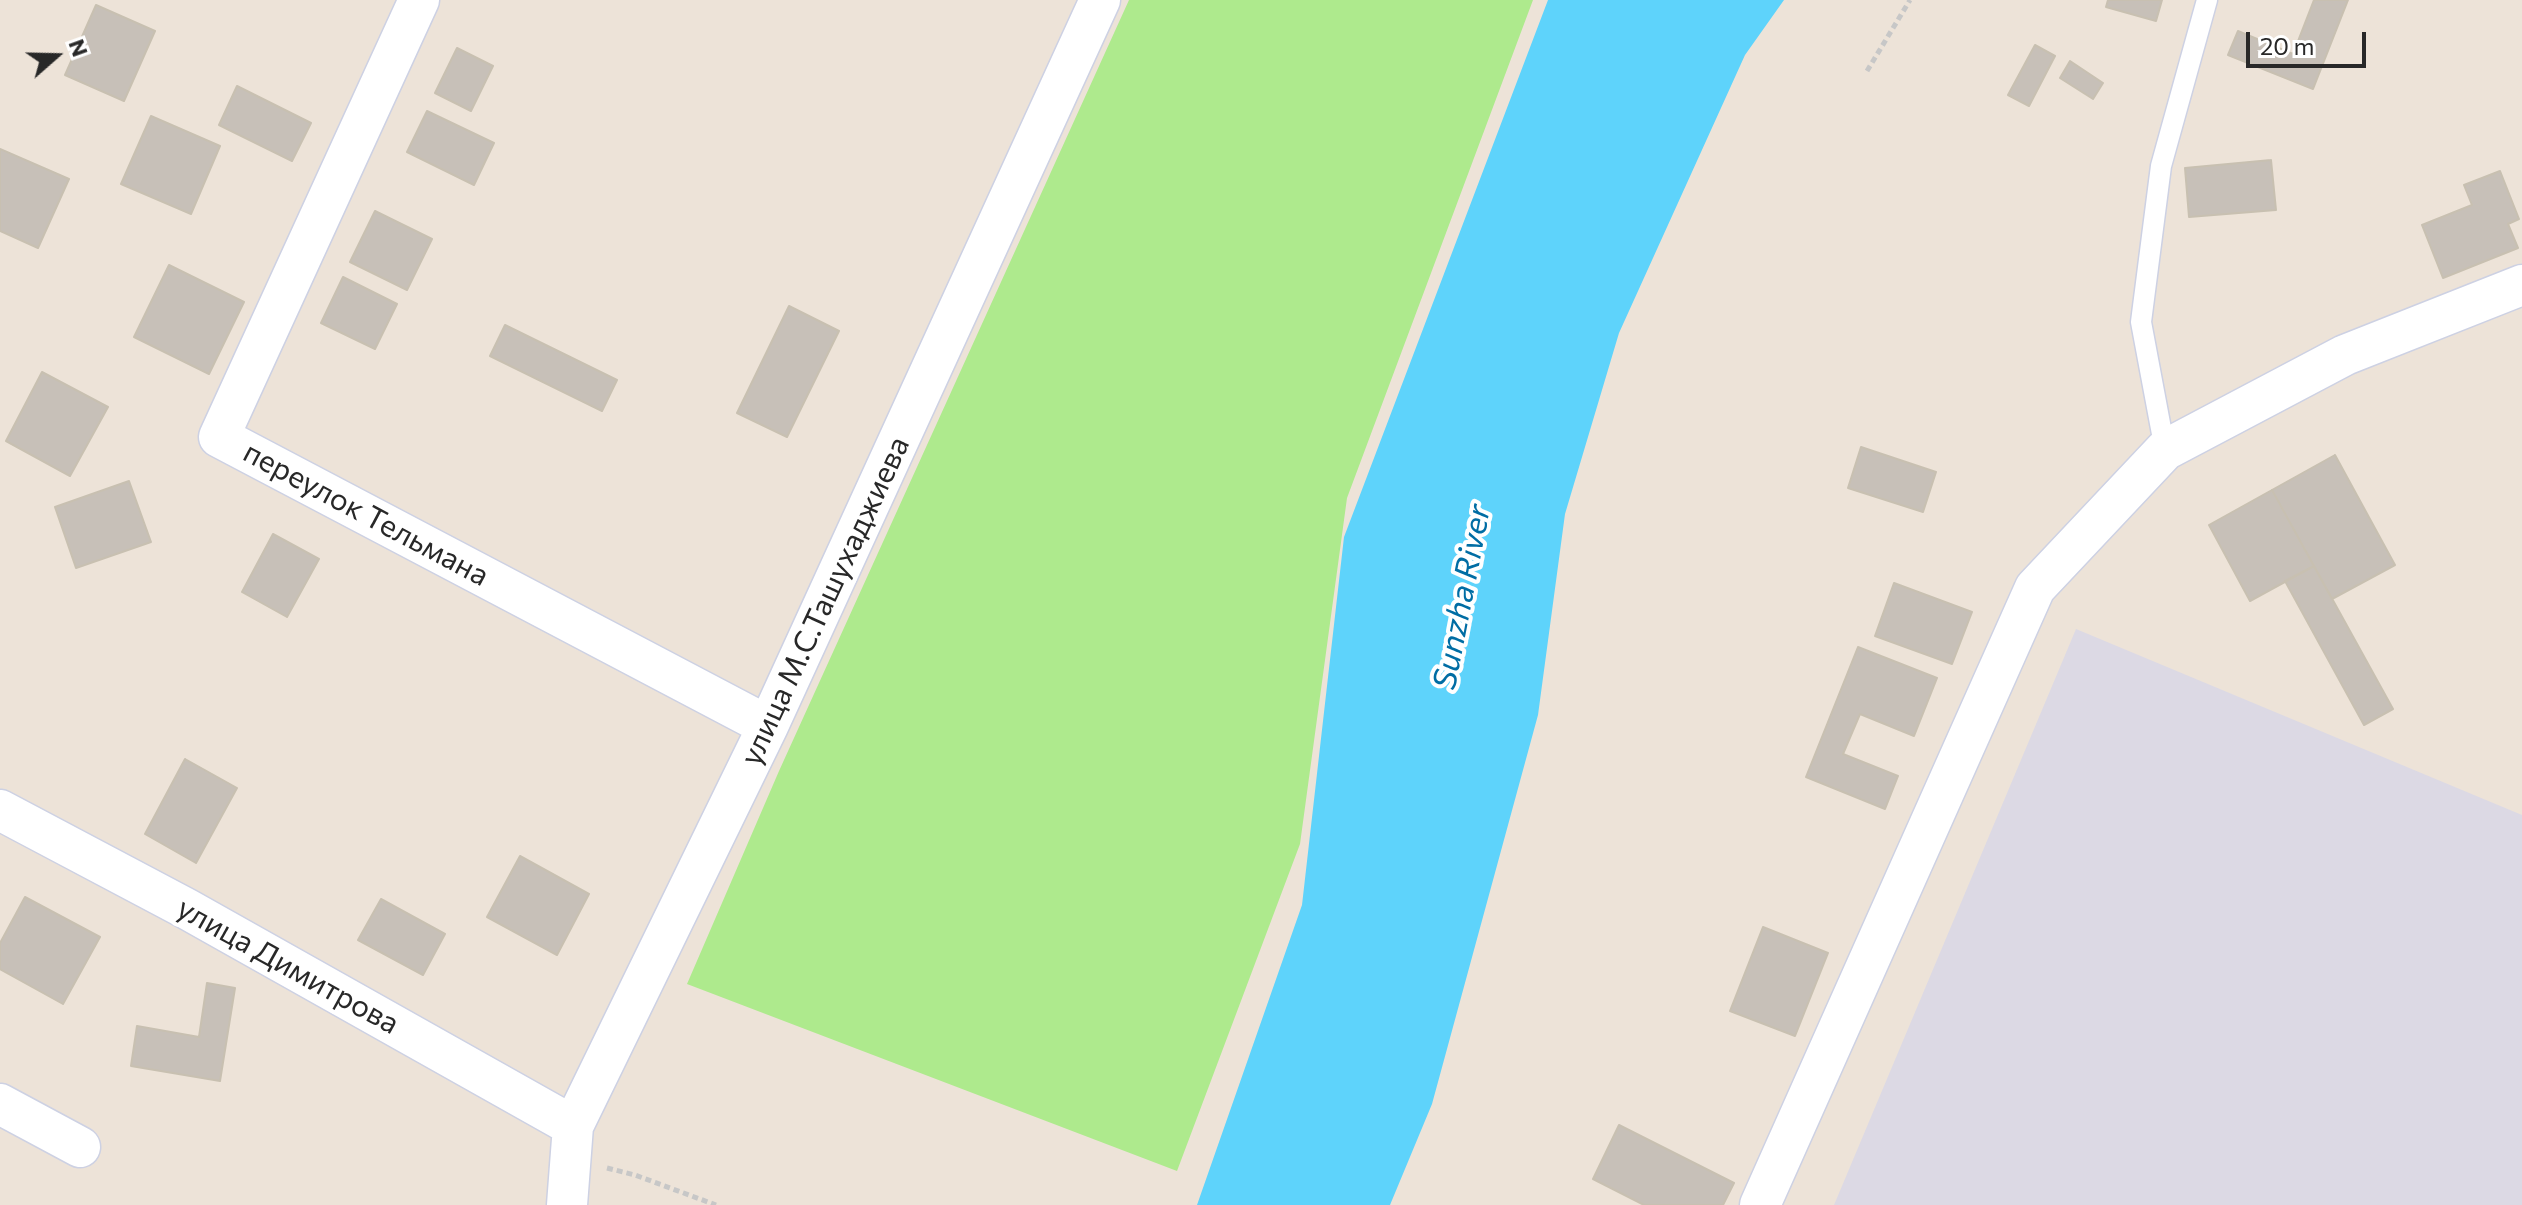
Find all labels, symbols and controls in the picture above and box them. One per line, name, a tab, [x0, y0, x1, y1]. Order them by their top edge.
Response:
north arrow	[16, 16, 96, 96]
scale bar	[2250, 16, 2370, 66]
text: 20 m	[2260, 31, 2314, 60]
text: N	[64, 35, 95, 60]
street label: улица М.С.Ташухаджиева	[733, 431, 917, 771]
street label: переулок Тельмана	[237, 434, 495, 594]
water label: Sunzha River	[1425, 501, 1499, 693]
street label: улица Димитрова	[171, 890, 405, 1042]

